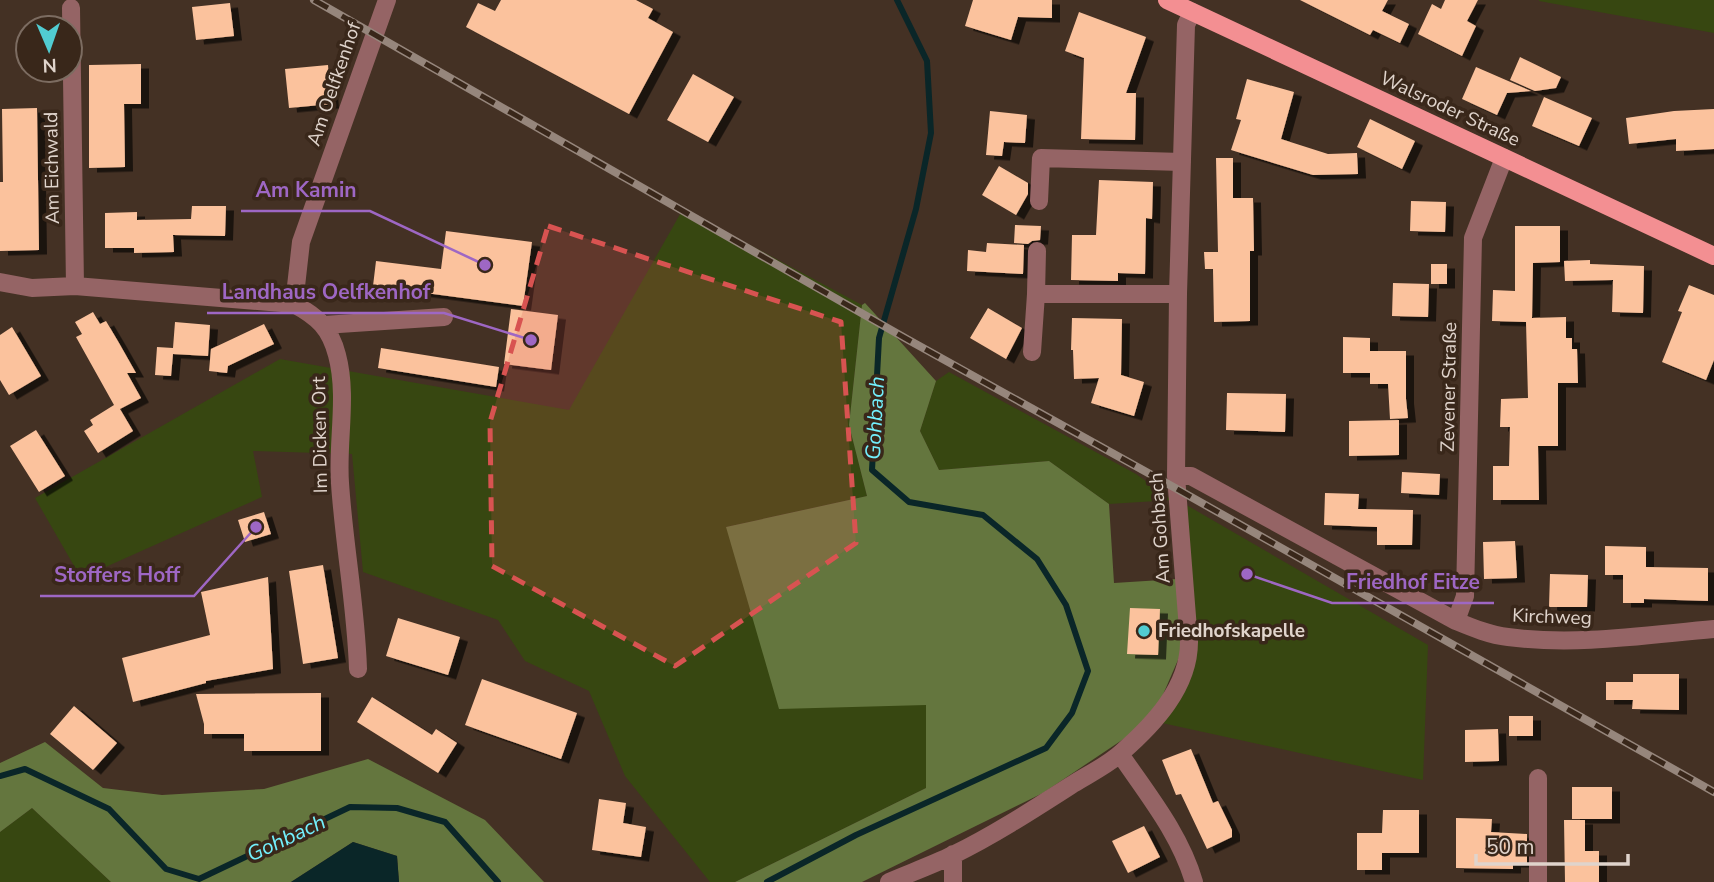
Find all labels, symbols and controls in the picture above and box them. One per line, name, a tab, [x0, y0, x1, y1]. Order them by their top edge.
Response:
north arrow	[14, 14, 84, 84]
street label: Am Oelfkenhof	[301, 18, 368, 149]
text: N	[42, 52, 57, 78]
street label: Walsroder Straße	[1376, 65, 1524, 153]
street label: Am Eichwald	[38, 112, 66, 224]
callout: Am Kamin	[241, 169, 370, 211]
text: Am Kamin	[255, 176, 357, 204]
callout: Landhaus Oelfkenhof	[207, 271, 444, 313]
text: Landhaus Oelfkenhof	[222, 278, 431, 306]
street label: Zevener Straße	[1435, 322, 1463, 452]
water label: Gohbach	[859, 375, 891, 461]
street label: Im Dicken Ort	[306, 376, 334, 494]
street label: Am Gohbach	[1143, 472, 1177, 584]
callout: Stoffers Hoff	[40, 554, 194, 596]
text: Stoffers Hoff	[54, 561, 180, 589]
callout: Friedhof Eitze	[1332, 561, 1494, 603]
text: Friedhof Eitze	[1346, 568, 1480, 596]
street label: Kirchweg	[1512, 603, 1592, 631]
place label: Friedhofskapelle	[1158, 618, 1305, 644]
marker: Friedhofskapelle	[1136, 623, 1152, 639]
water label: Gohbach	[242, 808, 330, 868]
scale bar	[1476, 822, 1628, 866]
text: 50 m	[1486, 833, 1535, 861]

